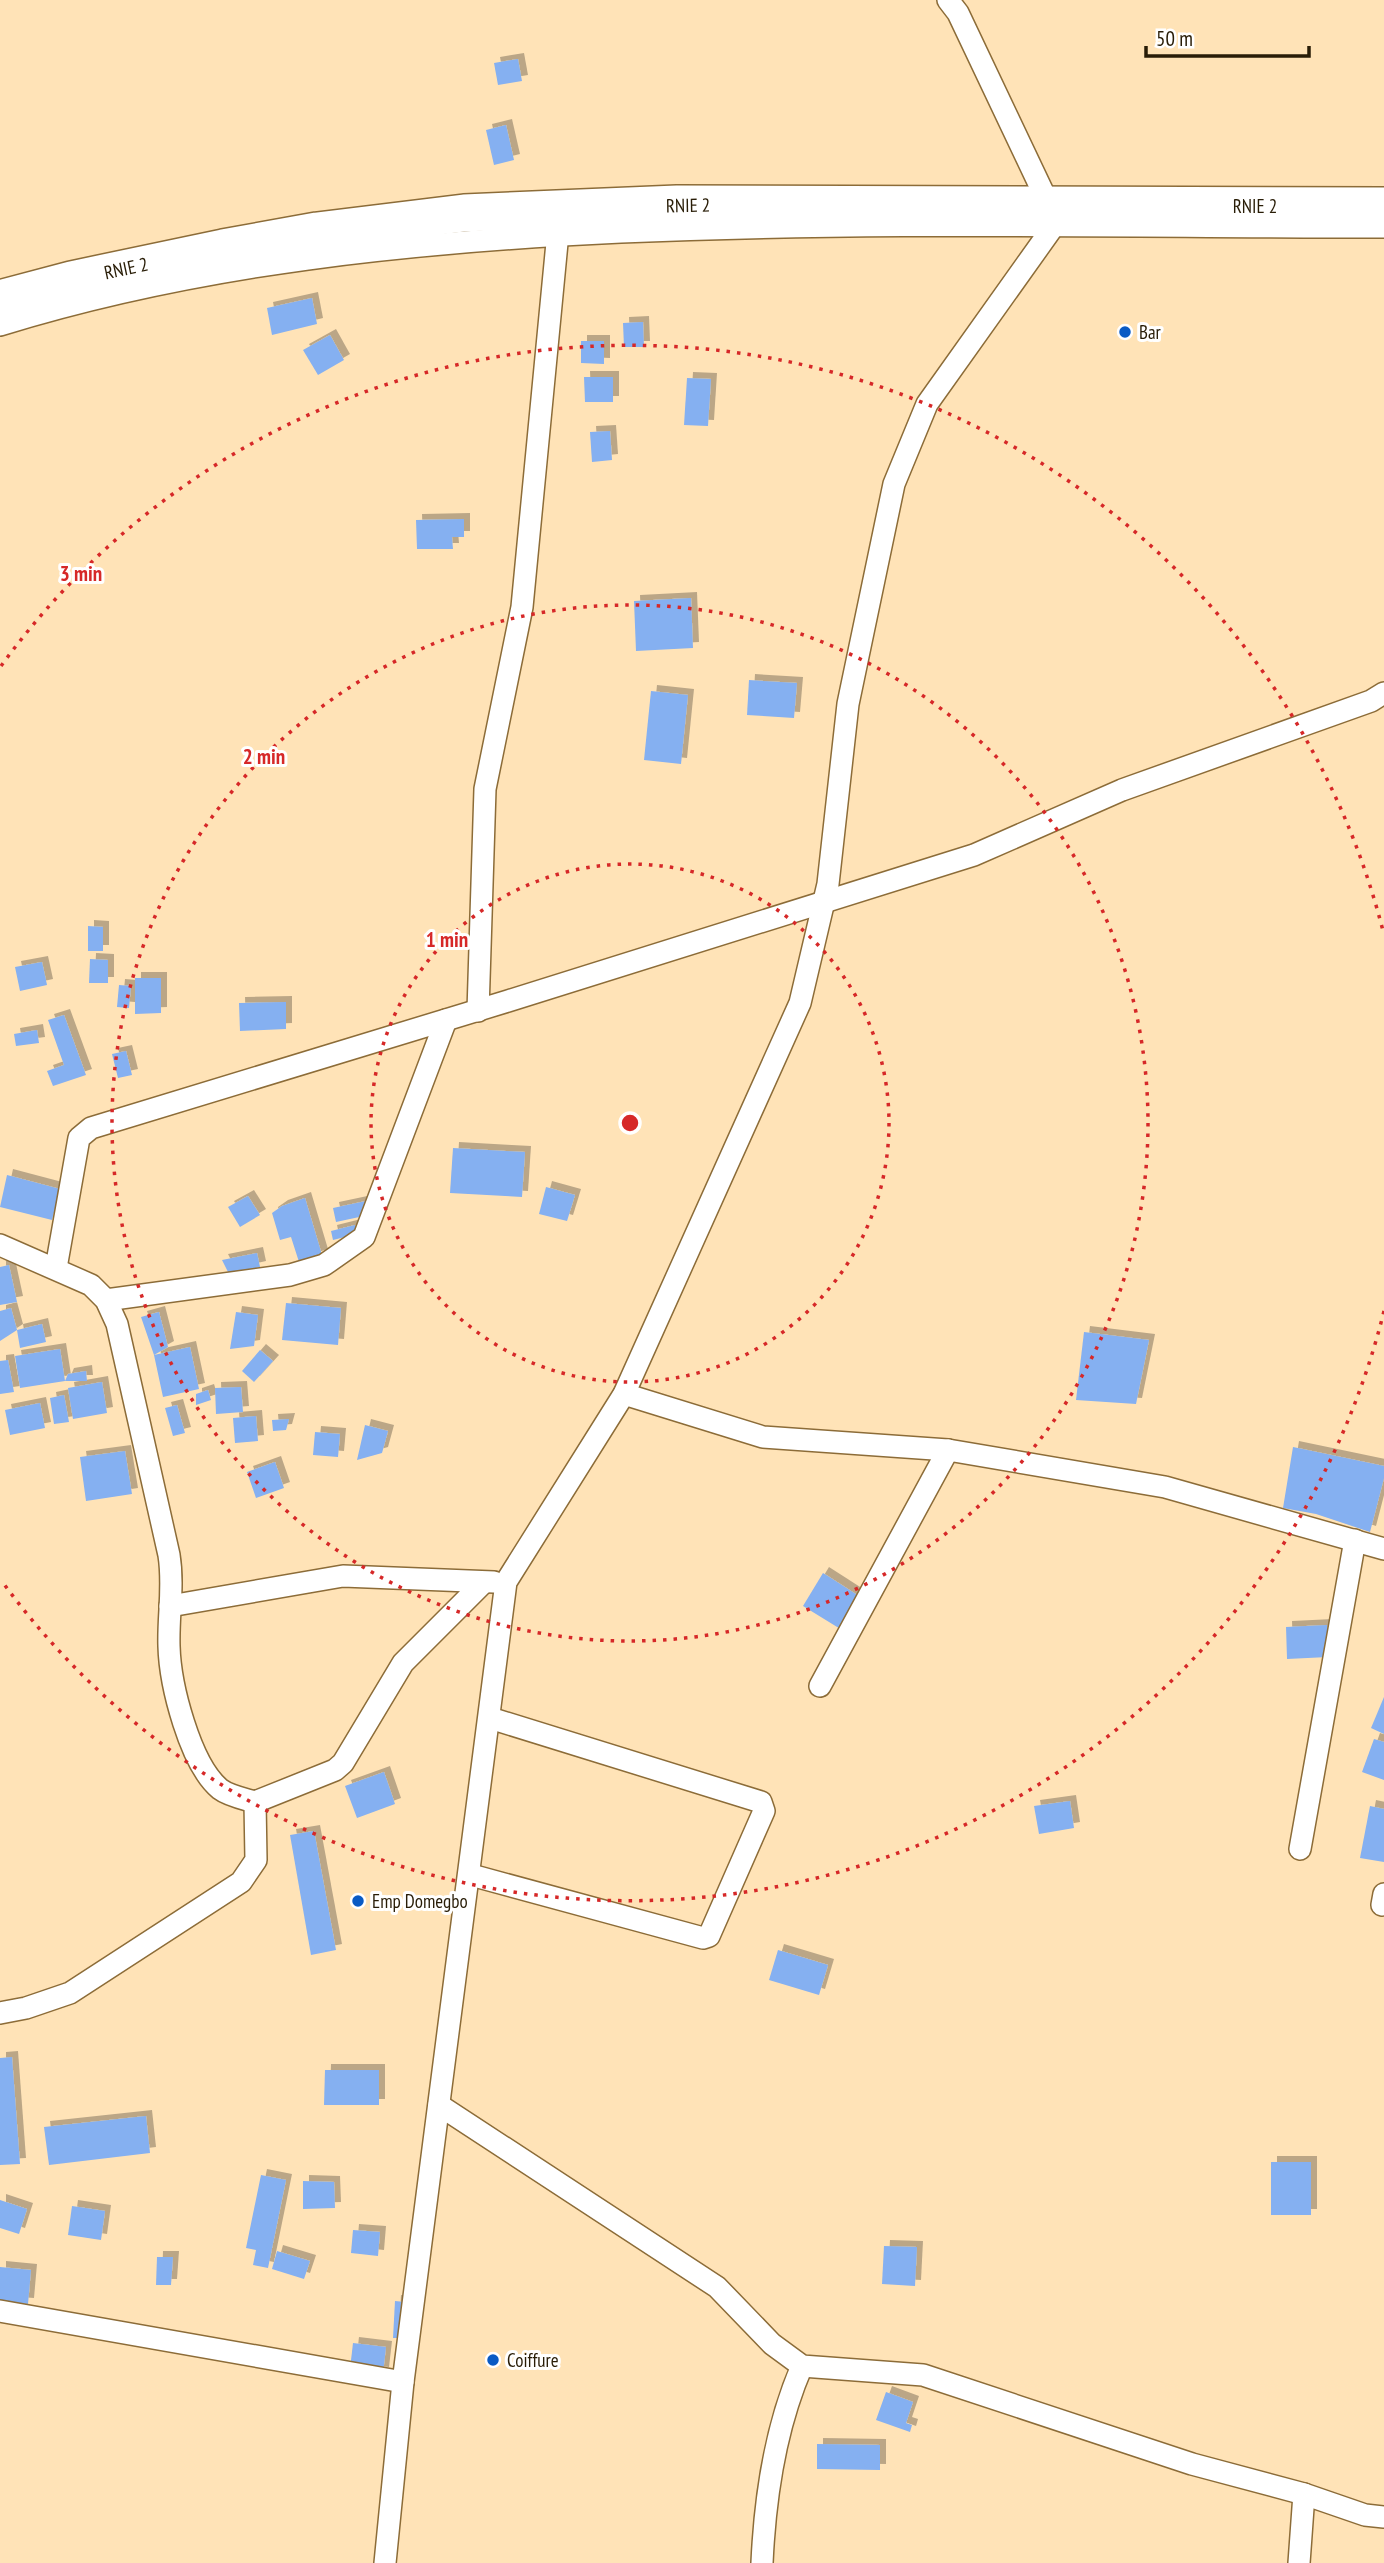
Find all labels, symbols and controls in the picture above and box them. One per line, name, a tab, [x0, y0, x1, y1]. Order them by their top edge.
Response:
scale bar	[1146, 14, 1309, 58]
text: 50 m	[1156, 25, 1193, 52]
street label: RNIE 2	[666, 193, 710, 217]
street label: RNIE 2	[1233, 194, 1277, 218]
street label: RNIE 2	[102, 252, 150, 284]
place label: Bar	[1139, 320, 1162, 344]
marker: Bar	[1117, 324, 1133, 340]
text: 3 min	[60, 560, 102, 587]
text: 2 min	[243, 743, 285, 770]
text: 1 min	[426, 926, 468, 953]
centre of rings	[618, 1111, 642, 1135]
place label: Emp Domegbo	[372, 1889, 468, 1913]
marker: Emp Domegbo	[350, 1893, 366, 1909]
place label: Coiffure	[507, 2348, 559, 2372]
marker: Coiffure	[485, 2352, 501, 2368]

